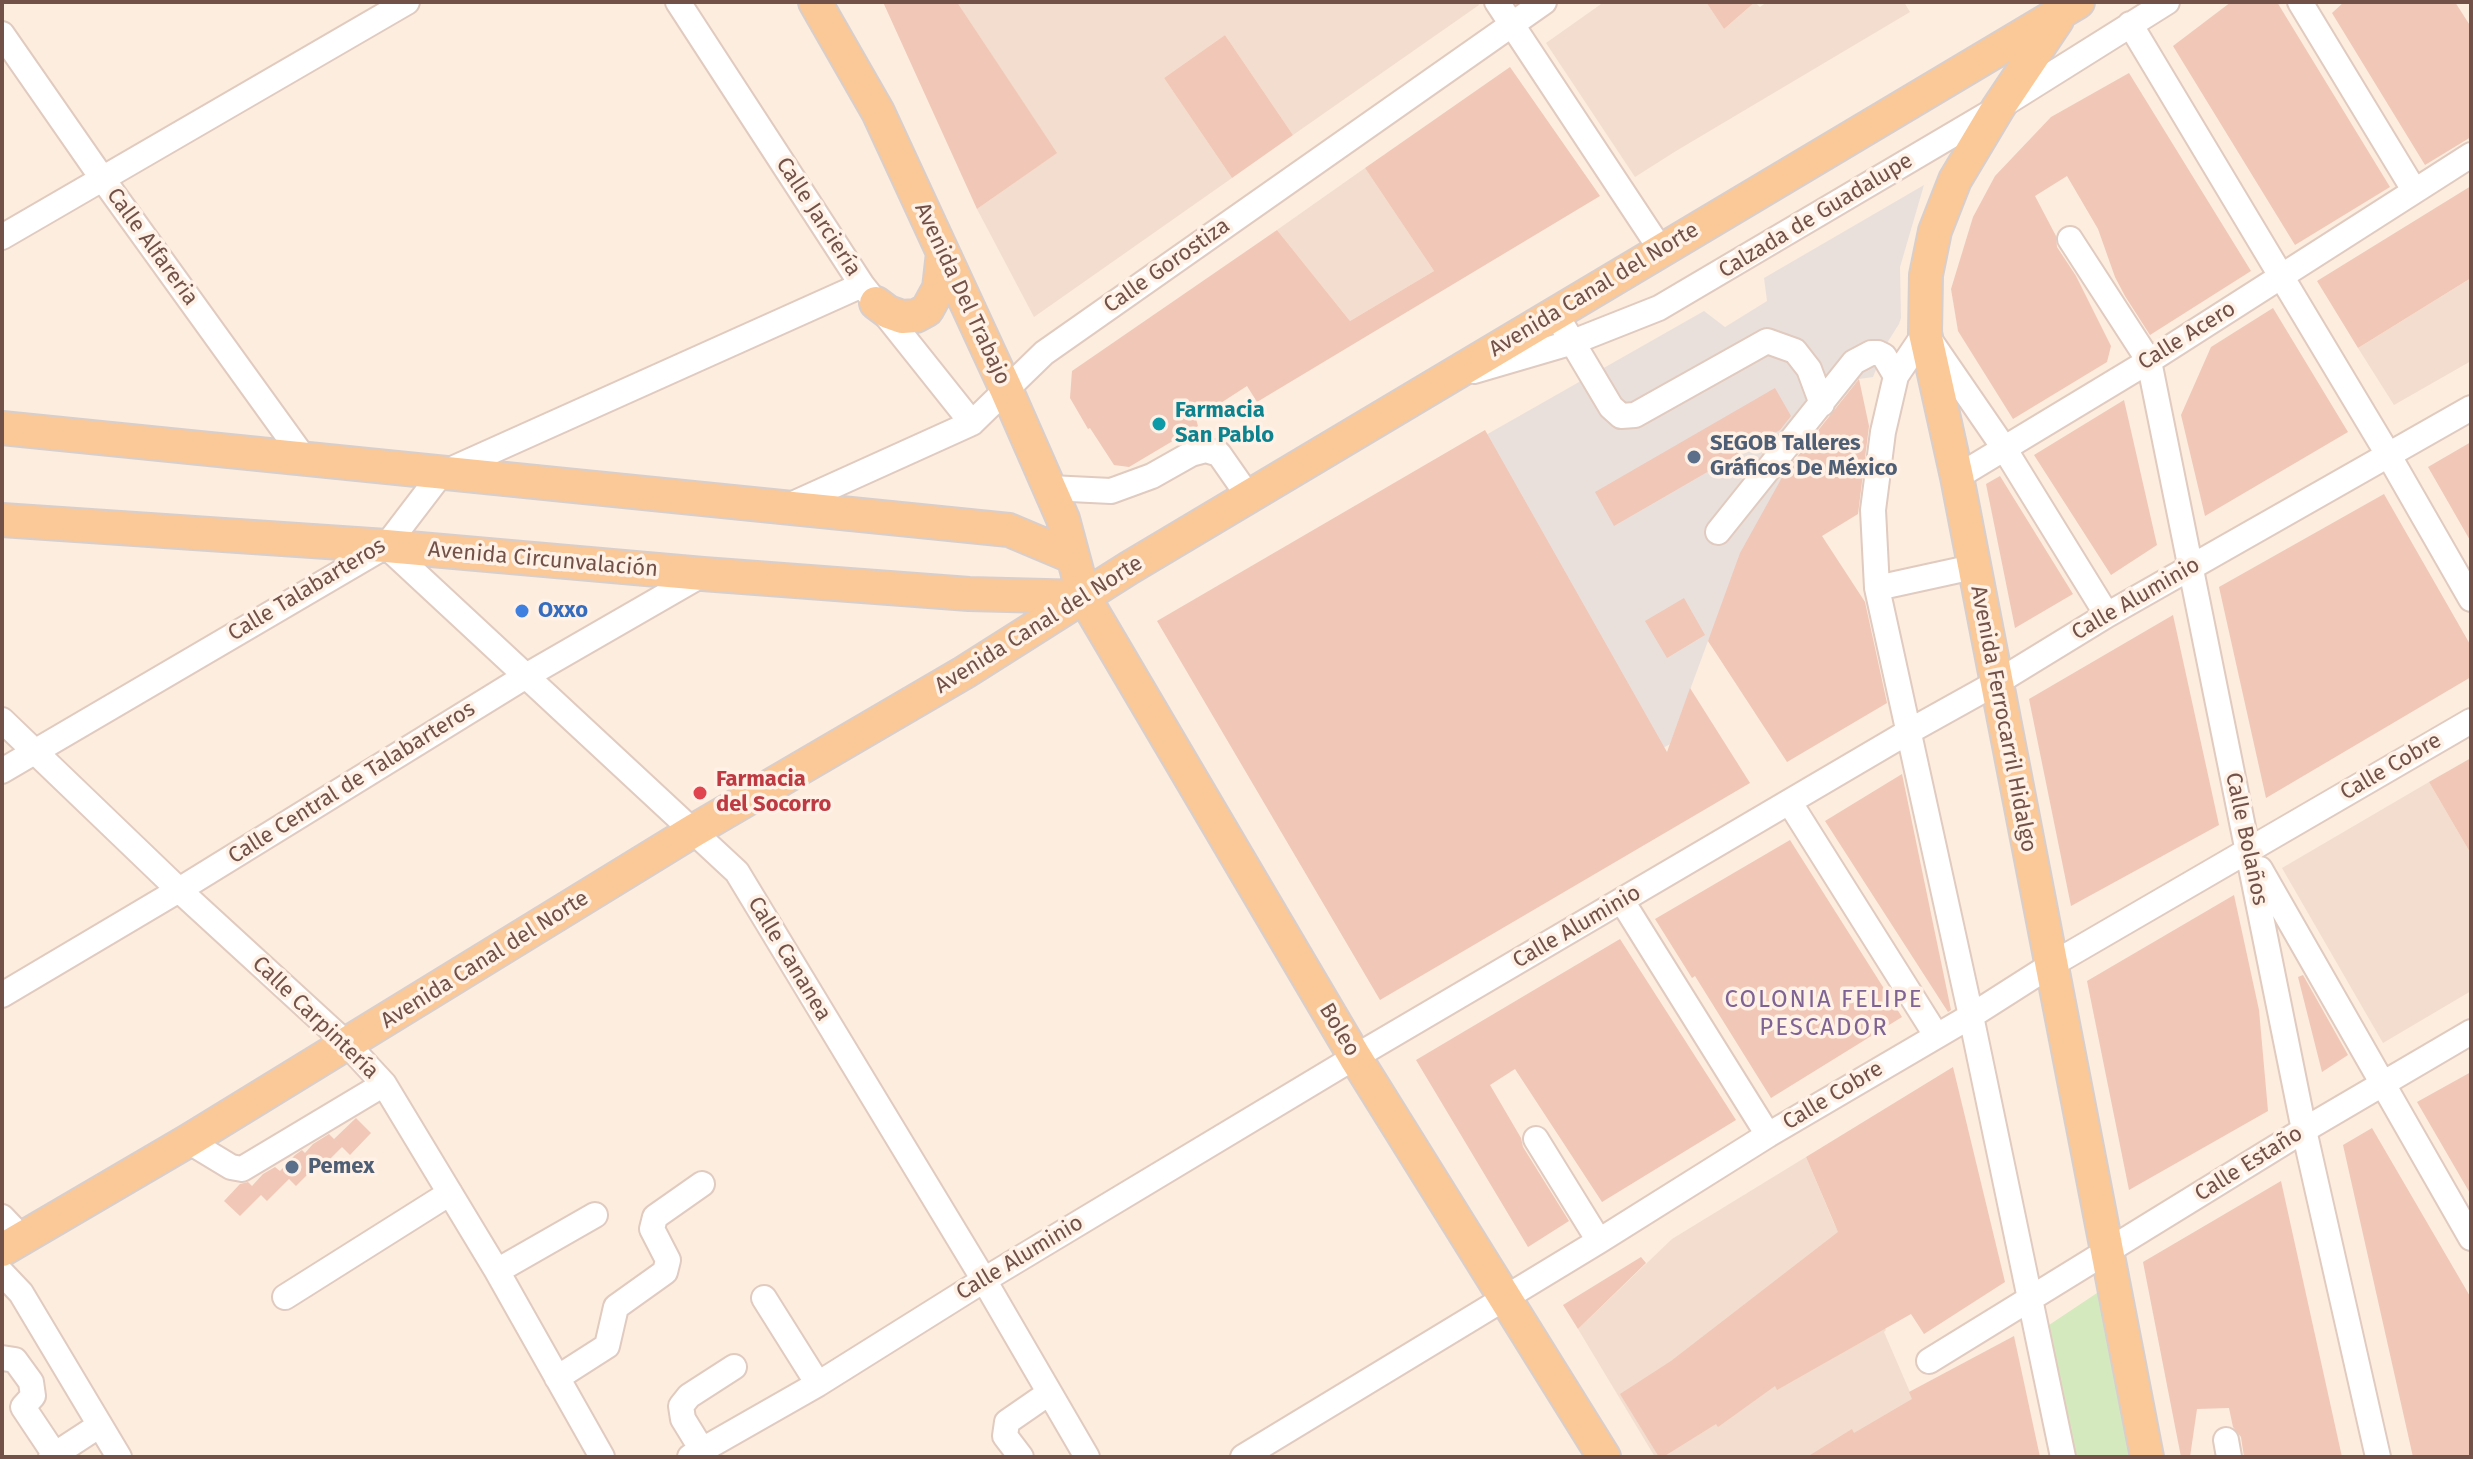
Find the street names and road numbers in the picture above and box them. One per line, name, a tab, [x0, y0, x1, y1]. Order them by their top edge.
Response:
street label: Calzada de Guadalupe	[1714, 148, 1918, 284]
street label: Calle Jarciería	[770, 153, 866, 281]
street label: Calle Alfareria	[101, 183, 203, 311]
street label: Avenida Del Trabajo	[908, 199, 1016, 389]
street label: Calle Gorostiza	[1099, 213, 1235, 319]
street label: Avenida Canal del Norte	[1484, 217, 1704, 363]
street label: Calle Acero	[2133, 296, 2241, 376]
street label: Calle Talabarteros	[224, 533, 390, 647]
street label: Avenida Circunvalación	[427, 537, 659, 583]
street label: Avenida Canal del Norte	[930, 550, 1148, 700]
street label: Calle Aluminio	[2067, 552, 2205, 646]
street label: Avenida Ferrocarril Hidalgo	[1964, 584, 2042, 854]
street label: Calle Central de Talabarteros	[224, 696, 480, 870]
street label: Calle Cobre	[2336, 728, 2446, 806]
street label: Calle Bolaños	[2219, 770, 2273, 908]
street label: Calle Aluminio	[1508, 880, 1646, 974]
street label: Avenida Canal del Norte	[376, 885, 594, 1035]
street label: Calle Cananea	[742, 892, 836, 1026]
street label: Calle Carpintería	[246, 951, 384, 1085]
street label: Boleo	[1313, 999, 1365, 1061]
street label: Calle Cobre	[1778, 1056, 1888, 1136]
street label: Calle Estaño	[2190, 1121, 2308, 1207]
street label: Calle Aluminio	[952, 1210, 1088, 1306]

